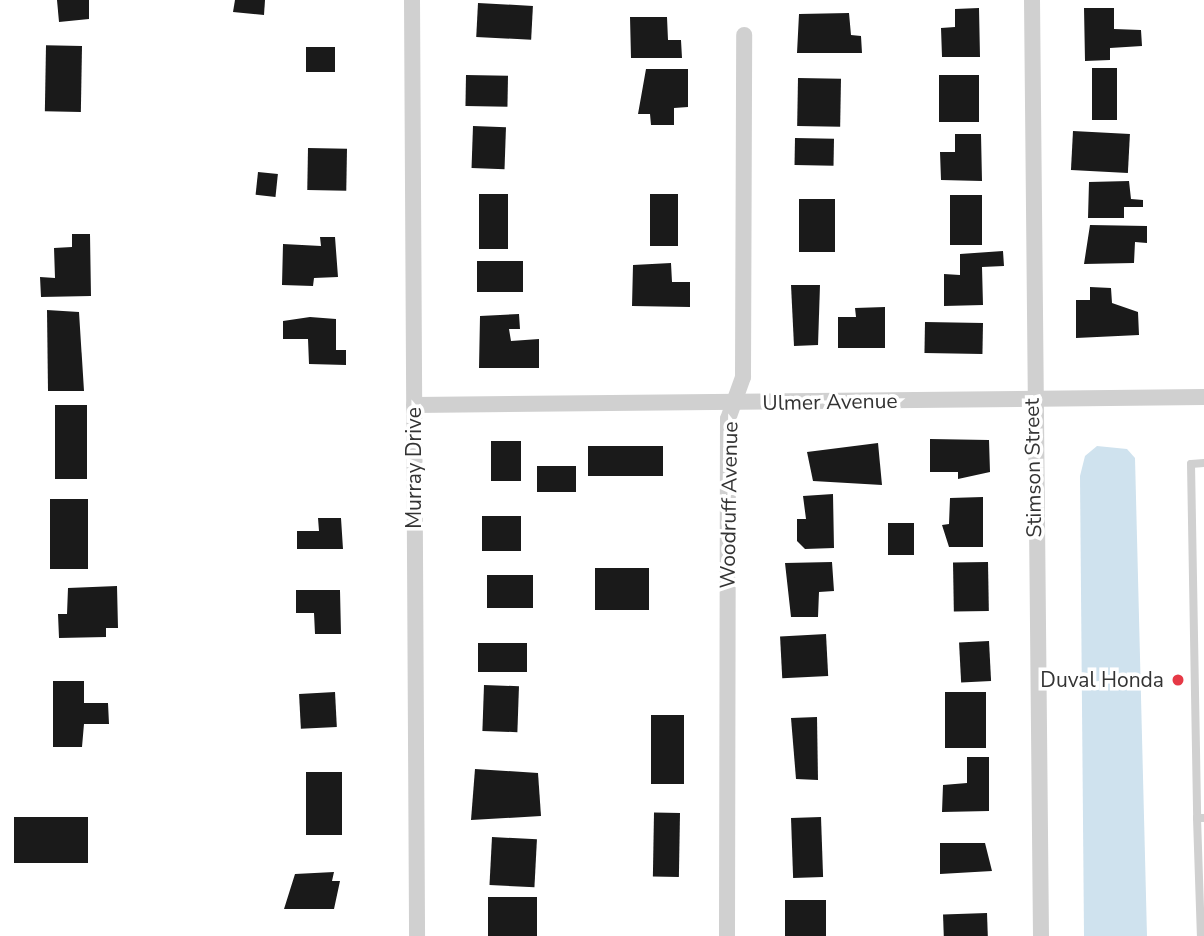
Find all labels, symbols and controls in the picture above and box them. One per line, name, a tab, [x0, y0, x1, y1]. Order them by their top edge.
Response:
street label: Ulmer Avenue	[762, 388, 898, 416]
street label: Stimson Street	[1019, 398, 1047, 538]
street label: Murray Drive	[401, 407, 427, 529]
street label: Woodruff Avenue	[715, 421, 743, 589]
place label: Duval Honda	[1040, 667, 1164, 693]
marker: Duval Honda	[1170, 672, 1186, 688]

